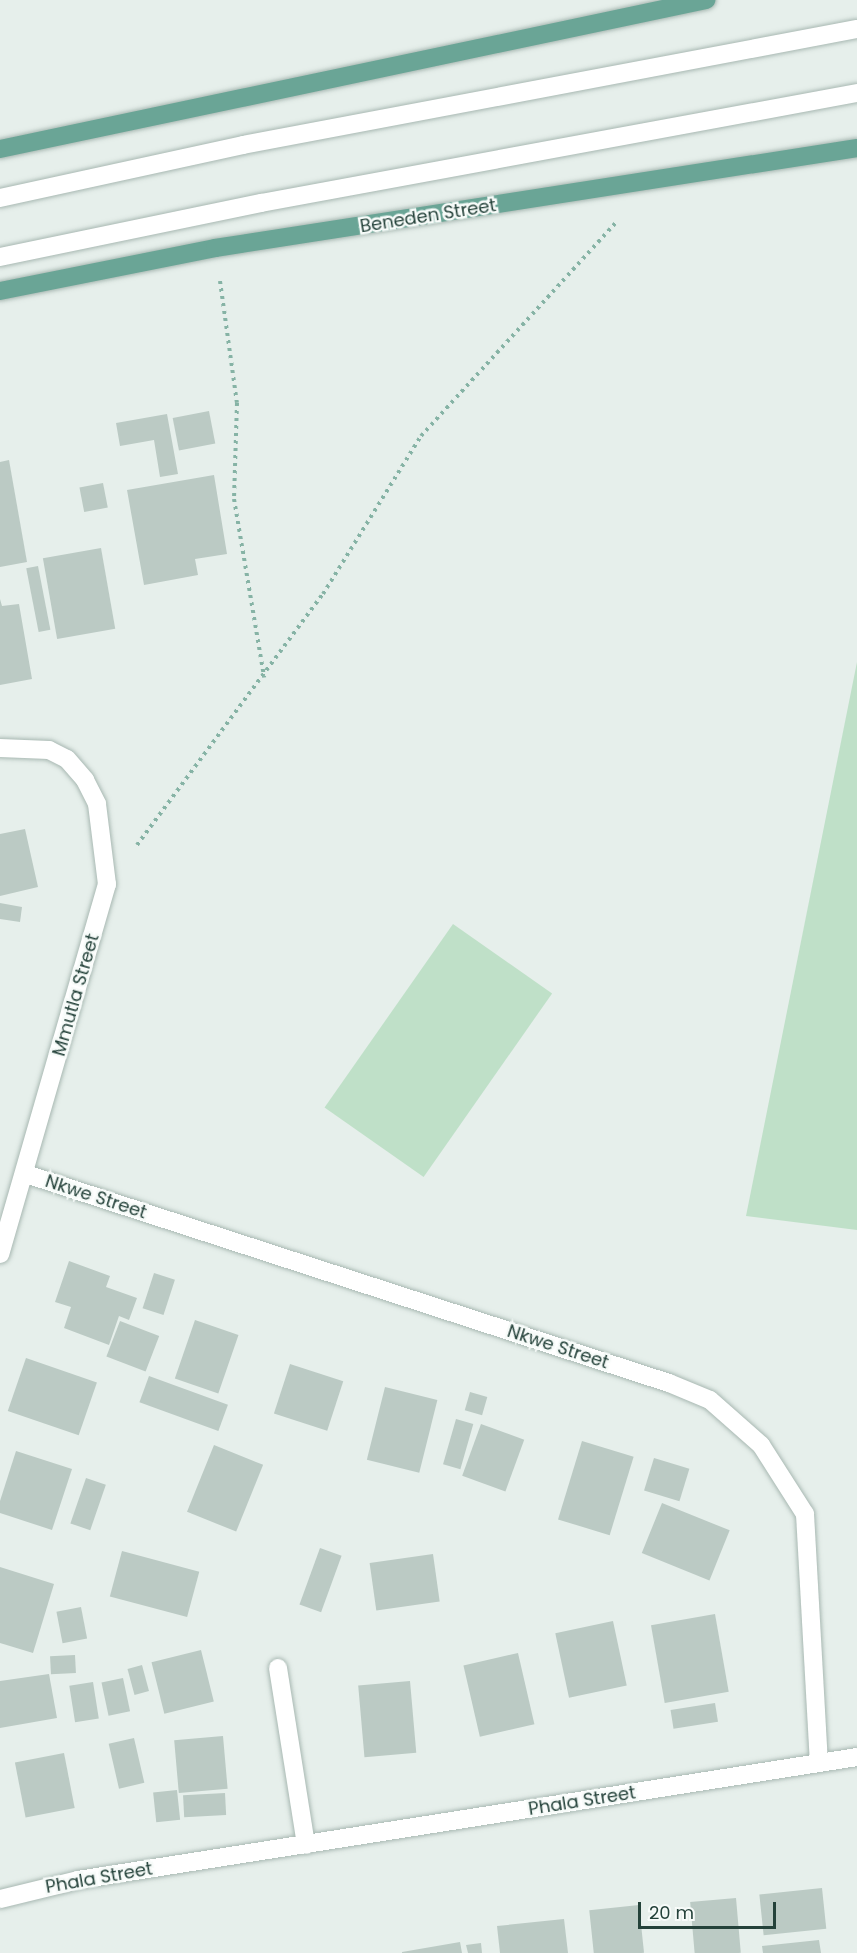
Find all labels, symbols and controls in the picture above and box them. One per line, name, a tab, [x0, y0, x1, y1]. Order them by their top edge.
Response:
street label: Beneden Street	[359, 195, 497, 237]
street label: Mmutla Street	[48, 931, 104, 1059]
street label: Nkwe Street	[43, 1170, 149, 1224]
street label: Nkwe Street	[505, 1320, 611, 1374]
street label: Phala Street	[527, 1782, 637, 1820]
street label: Phala Street	[44, 1858, 154, 1898]
scale bar	[641, 1890, 779, 1928]
text: 20 m	[649, 1900, 694, 1925]

